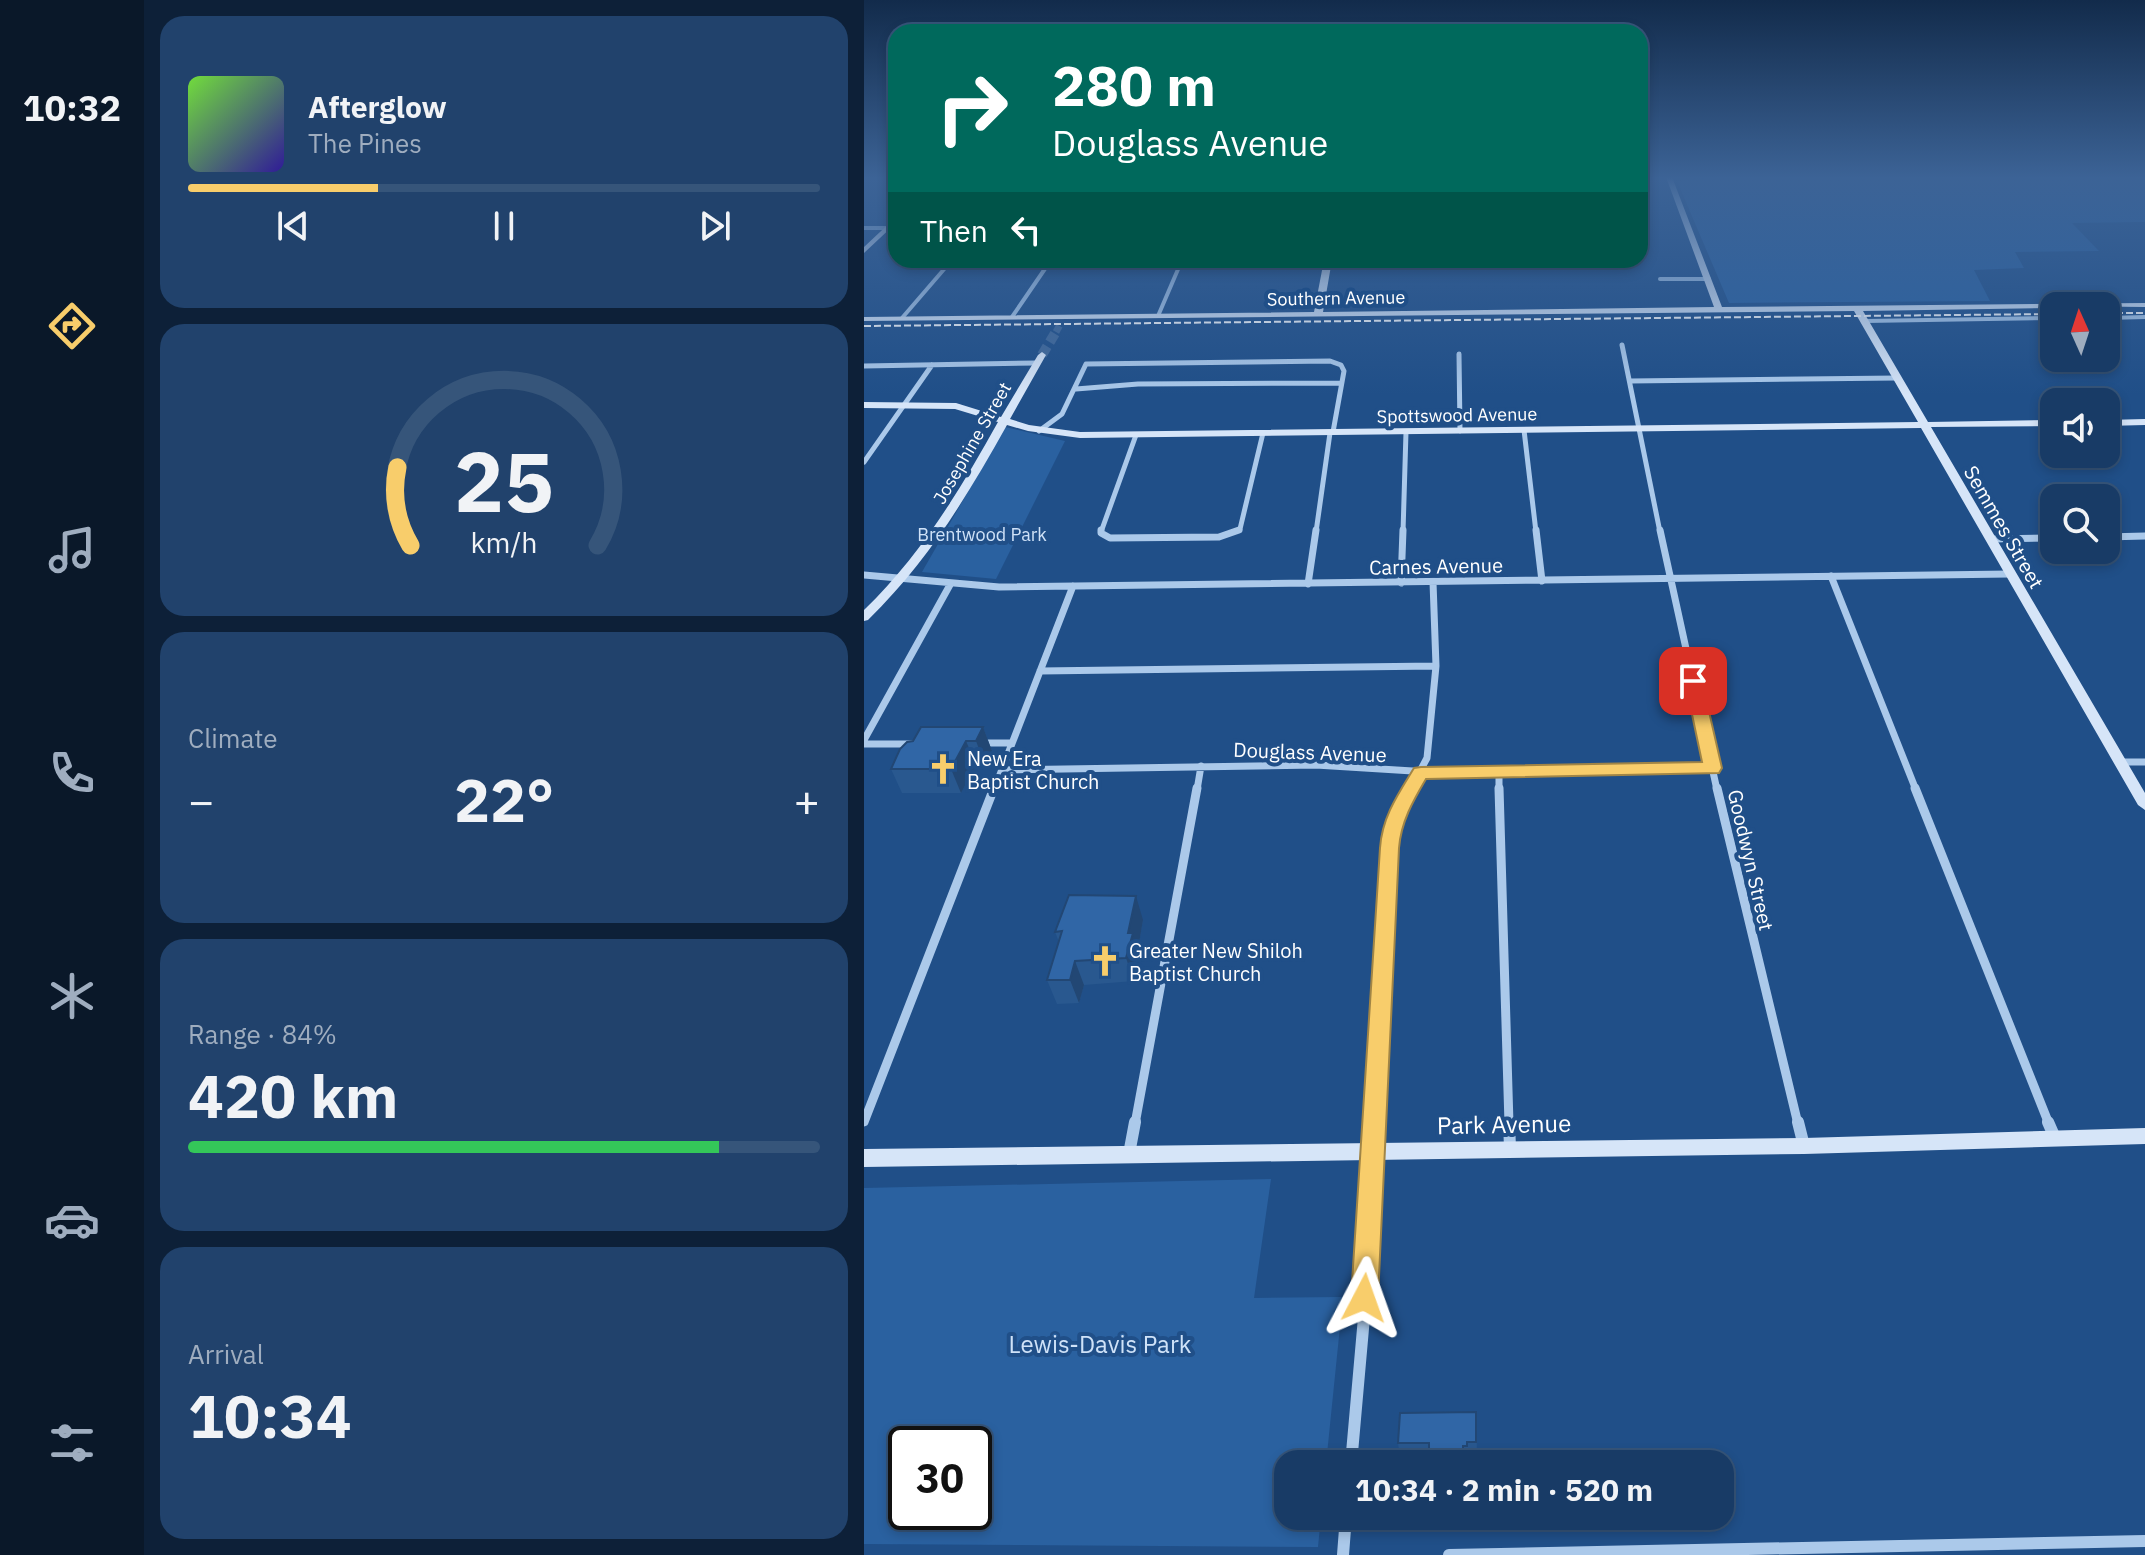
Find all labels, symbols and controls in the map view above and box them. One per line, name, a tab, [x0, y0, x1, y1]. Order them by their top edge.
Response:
text: 280 m	[1052, 49, 1216, 121]
icon: right	[920, 56, 1024, 160]
text: 10:32	[23, 84, 121, 131]
text: Afterglow	[308, 87, 447, 126]
text: Douglass Avenue	[1052, 119, 1328, 166]
text: The Pines	[308, 126, 422, 160]
icon: previous	[271, 204, 315, 248]
icon: pause	[482, 204, 526, 248]
icon: next	[693, 204, 737, 248]
icon: left	[1004, 208, 1048, 252]
text: Then	[920, 211, 988, 250]
street label: Southern Avenue	[1267, 285, 1405, 311]
north arrow	[2040, 292, 2120, 372]
map controls	[2040, 292, 2120, 564]
icon: directions	[44, 298, 100, 354]
street label: Josephine Street	[928, 378, 1016, 508]
button: sound	[2040, 388, 2120, 468]
street label: Spottswood Avenue	[1376, 402, 1538, 428]
text: 25	[454, 426, 554, 534]
street label: Semmes Street	[1958, 461, 2050, 593]
button: search	[2040, 484, 2120, 564]
icon: music	[44, 522, 100, 578]
park label: Brentwood Park	[917, 523, 1047, 546]
text: km/h	[470, 524, 538, 561]
street label: Carnes Avenue	[1369, 551, 1503, 581]
pin	[1659, 647, 1727, 715]
icon: arrive	[1671, 659, 1715, 703]
text: Climate	[188, 721, 278, 755]
street label: Douglass Avenue	[1233, 736, 1387, 768]
icon: phone	[44, 745, 100, 801]
place label: New Era Baptist Church	[967, 745, 1099, 795]
church icon: New Era Baptist Church	[926, 752, 960, 786]
text: 22°	[454, 760, 554, 839]
text: −	[188, 772, 214, 829]
text: +	[794, 772, 820, 829]
street label: Goodwyn Street	[1722, 787, 1780, 933]
place label: Greater New Shiloh Baptist Church	[1129, 937, 1303, 987]
church icon: Greater New Shiloh Baptist Church	[1088, 944, 1122, 978]
icon: climate	[44, 968, 100, 1024]
text: Range · 84%	[188, 1017, 337, 1051]
text: 420 km	[188, 1056, 398, 1135]
street label: Park Avenue	[1437, 1107, 1571, 1141]
icon: car	[44, 1192, 100, 1248]
position arrow	[1322, 1256, 1406, 1340]
park label: Lewis-Davis Park	[1009, 1328, 1192, 1360]
text: Arrival	[188, 1337, 264, 1371]
text: 10:34	[188, 1376, 352, 1455]
icon: filters	[44, 1415, 100, 1471]
speed limit sign: 30	[888, 1426, 992, 1530]
text: 10:34 · 2 min · 520 m	[1355, 1470, 1653, 1509]

